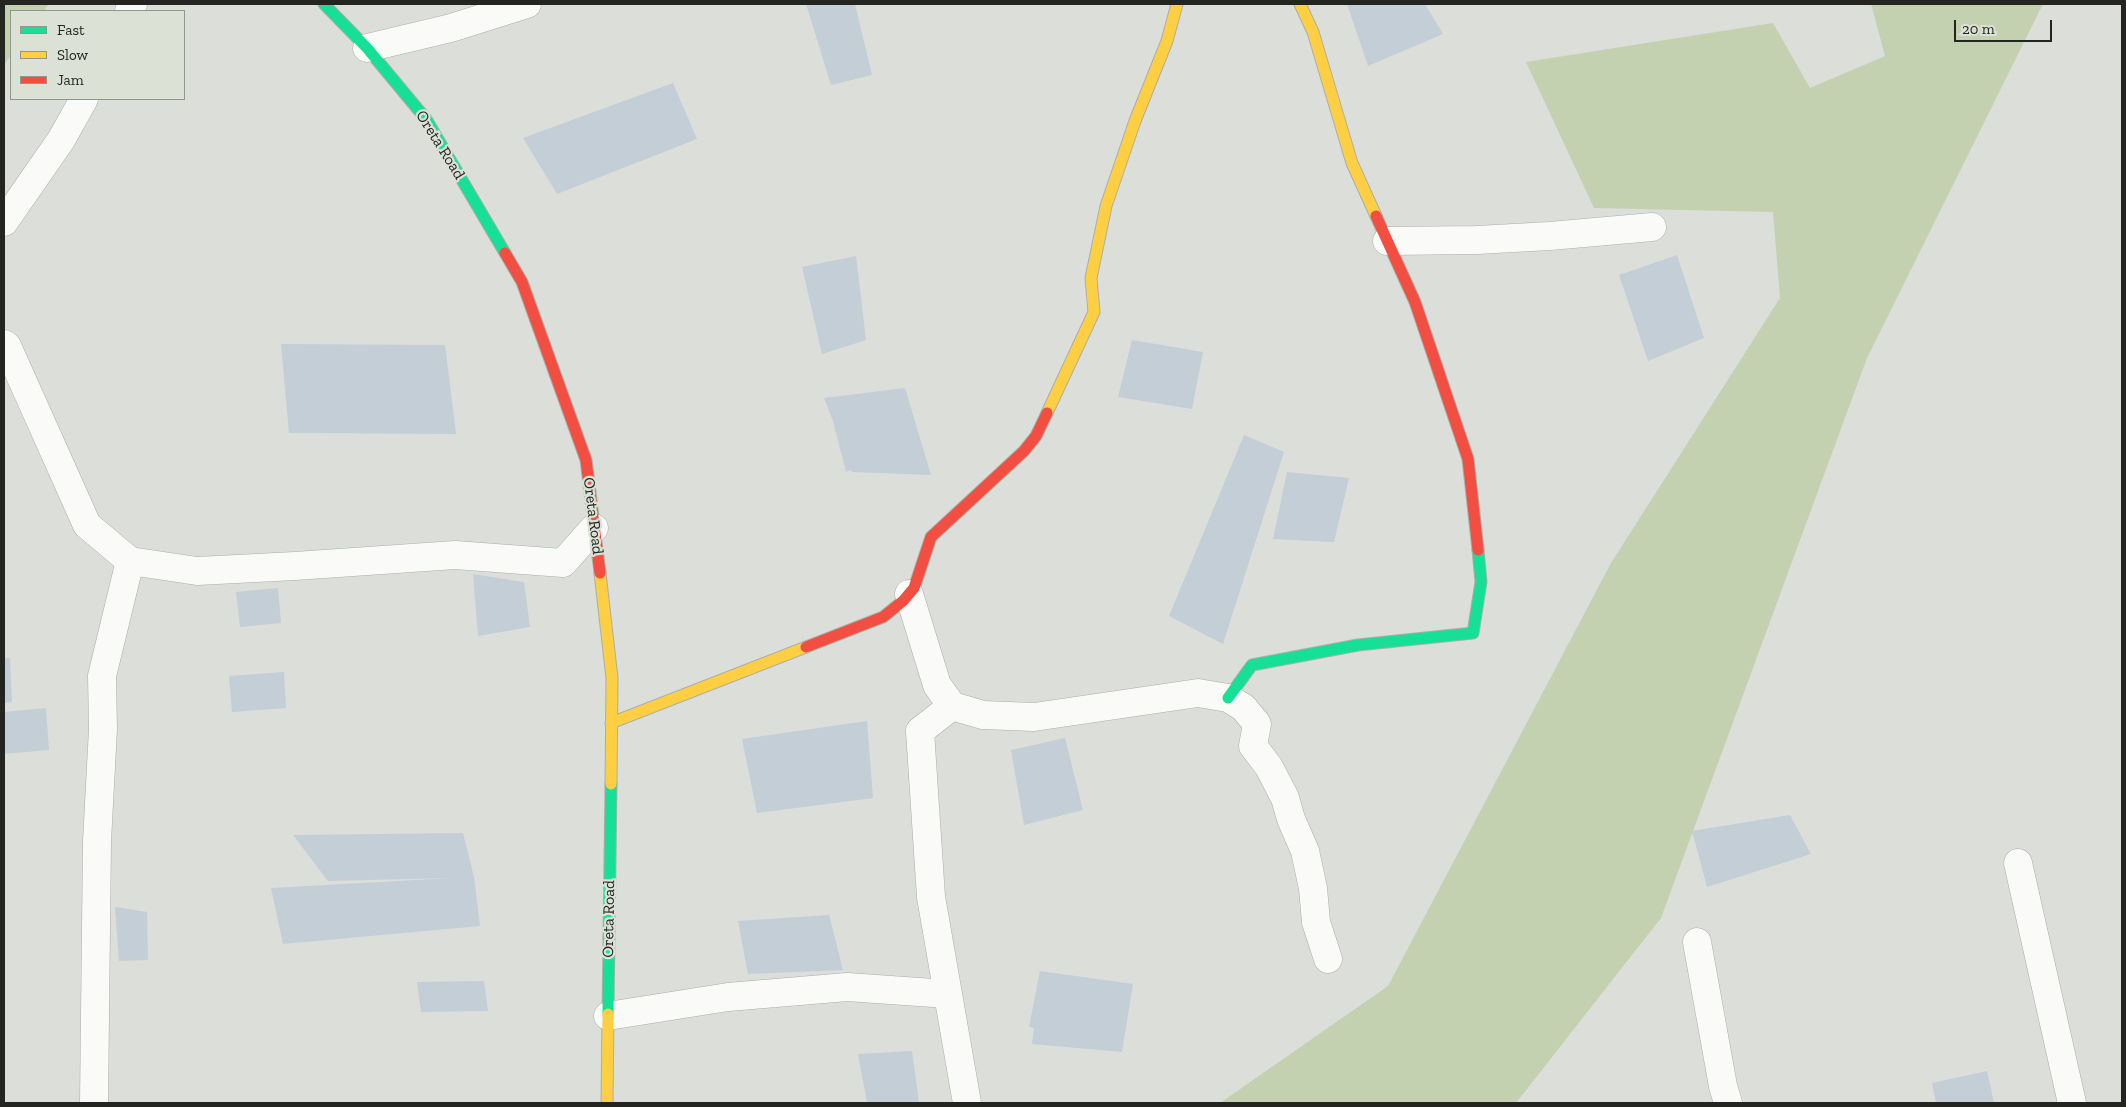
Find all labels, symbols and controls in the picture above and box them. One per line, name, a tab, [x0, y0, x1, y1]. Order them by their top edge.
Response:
legend	[10, 10, 185, 100]
scale bar	[1956, 10, 2054, 42]
text: 20 m	[1962, 20, 1995, 38]
text: Fast	[57, 21, 85, 39]
text: Slow	[57, 46, 88, 64]
text: Jam	[57, 71, 84, 89]
street label: Oreta Road	[411, 107, 469, 183]
street label: Oreta Road	[579, 476, 607, 556]
street label: Oreta Road	[599, 880, 619, 958]

